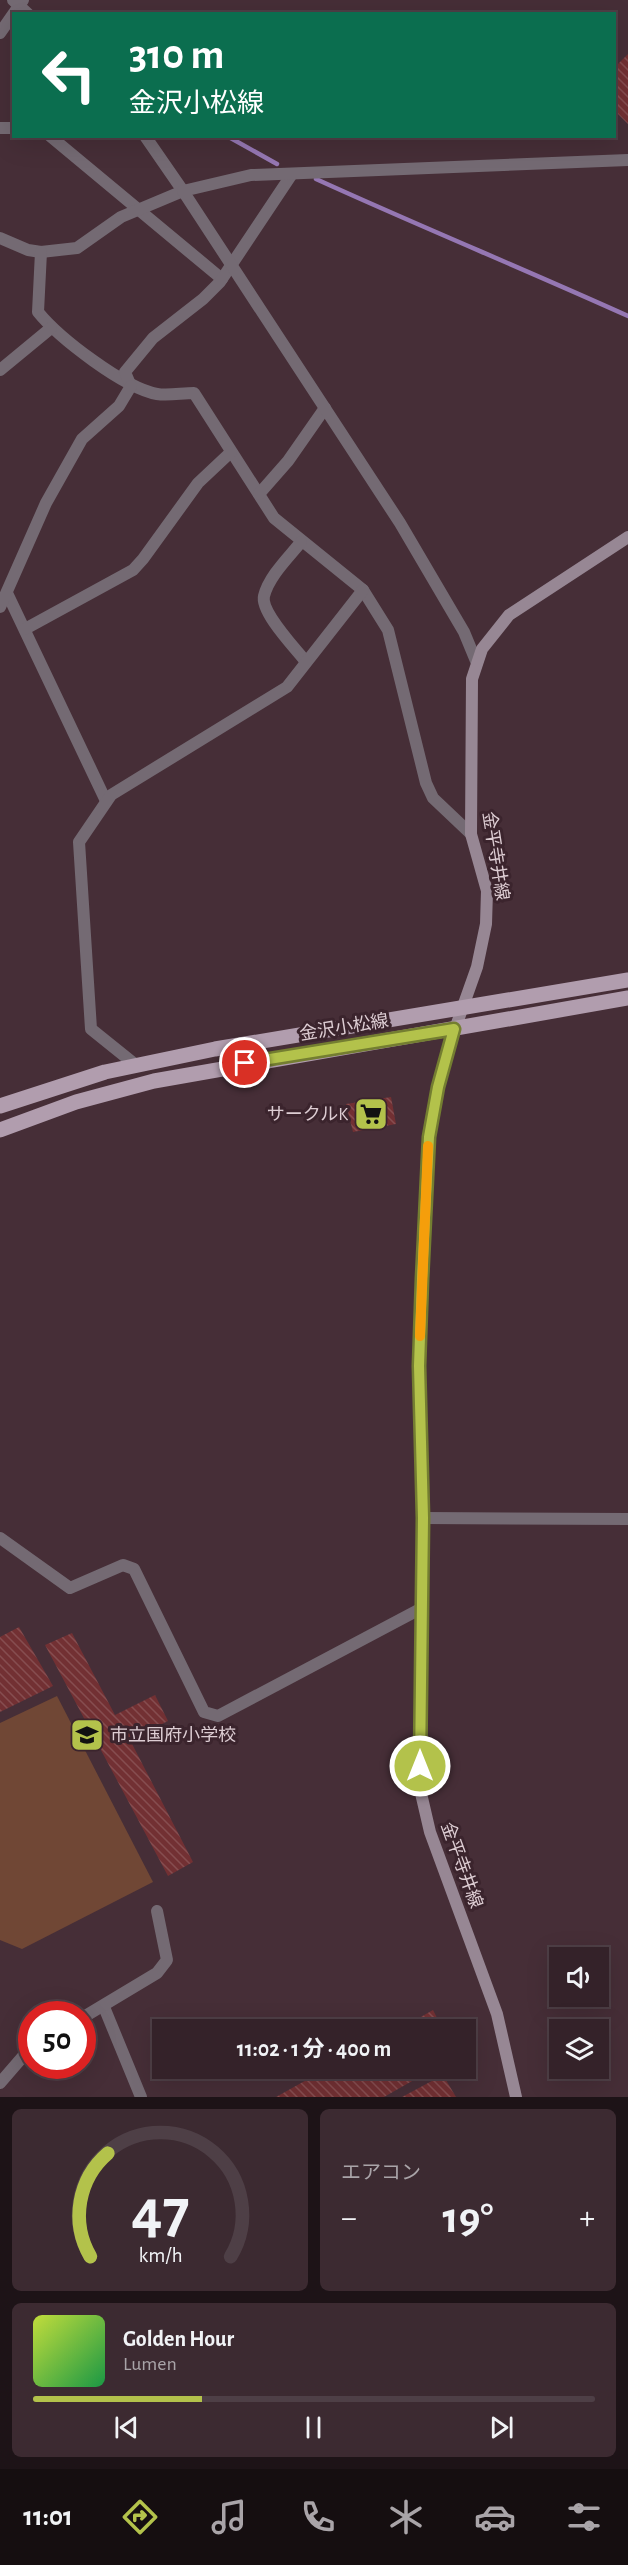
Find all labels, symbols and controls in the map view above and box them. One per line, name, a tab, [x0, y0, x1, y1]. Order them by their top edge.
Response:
text: 310 m	[129, 34, 224, 76]
icon: left	[30, 36, 108, 114]
text: 金沢小松線	[129, 90, 264, 117]
street label: 金平寺井線	[479, 810, 513, 902]
street label: 金沢小松線	[298, 1010, 390, 1044]
pin	[219, 1037, 270, 1088]
icon: arrive	[228, 1046, 261, 1079]
supermarket icon: サークルK	[353, 1096, 389, 1132]
place label: サークルK	[267, 1105, 348, 1124]
school or university icon: 市立国府小学校	[69, 1717, 105, 1753]
place label: 市立国府小学校	[110, 1725, 236, 1745]
position arrow	[388, 1734, 452, 1798]
street label: 金平寺井線	[437, 1819, 487, 1911]
map controls	[549, 1947, 609, 2079]
button: sound	[549, 1947, 609, 2007]
speed limit sign: 50	[18, 2001, 96, 2079]
button: layers	[549, 2019, 609, 2079]
text: 11:02 · 1 分 · 400 m	[237, 2038, 391, 2060]
text: エアコン	[341, 2163, 421, 2183]
text: 47	[131, 2181, 189, 2243]
text: 19°	[442, 2196, 494, 2241]
text: −	[341, 2202, 357, 2235]
text: +	[579, 2202, 595, 2235]
text: km/h	[138, 2245, 182, 2266]
text: Golden Hour	[123, 2328, 234, 2350]
text: Lumen	[123, 2354, 177, 2374]
icon: previous	[110, 2411, 143, 2444]
icon: pause	[297, 2411, 330, 2444]
icon: next	[485, 2411, 518, 2444]
icon: directions	[119, 2496, 161, 2538]
icon: music	[208, 2496, 250, 2538]
icon: phone	[297, 2496, 339, 2538]
icon: climate	[385, 2496, 427, 2538]
icon: car	[474, 2496, 516, 2538]
icon: filters	[563, 2496, 605, 2538]
text: 11:01	[23, 2503, 73, 2530]

